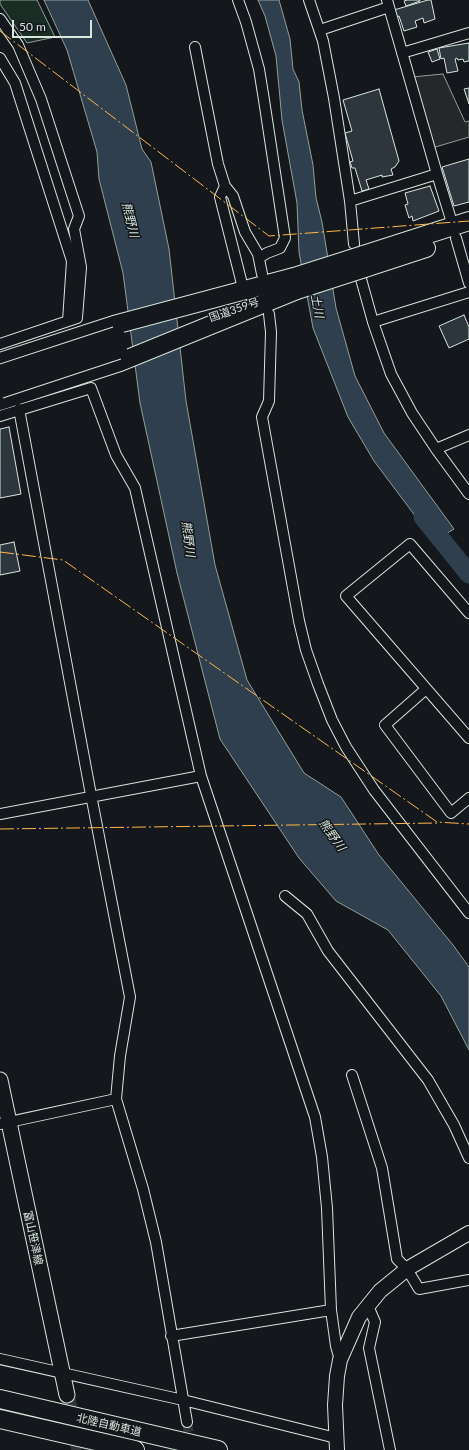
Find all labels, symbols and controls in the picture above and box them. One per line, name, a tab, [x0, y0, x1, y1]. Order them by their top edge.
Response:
scale bar	[14, 12, 94, 38]
text: 50 m	[19, 19, 46, 34]
water label: 熊野川	[119, 201, 141, 239]
water label: 土川	[308, 293, 326, 319]
street label: 国道359号	[207, 295, 261, 325]
water label: 熊野川	[179, 520, 197, 558]
water label: 熊野川	[316, 816, 348, 854]
street label: 富山笹津線	[21, 1210, 45, 1266]
street label: 北陸自動車道	[75, 1411, 143, 1439]

